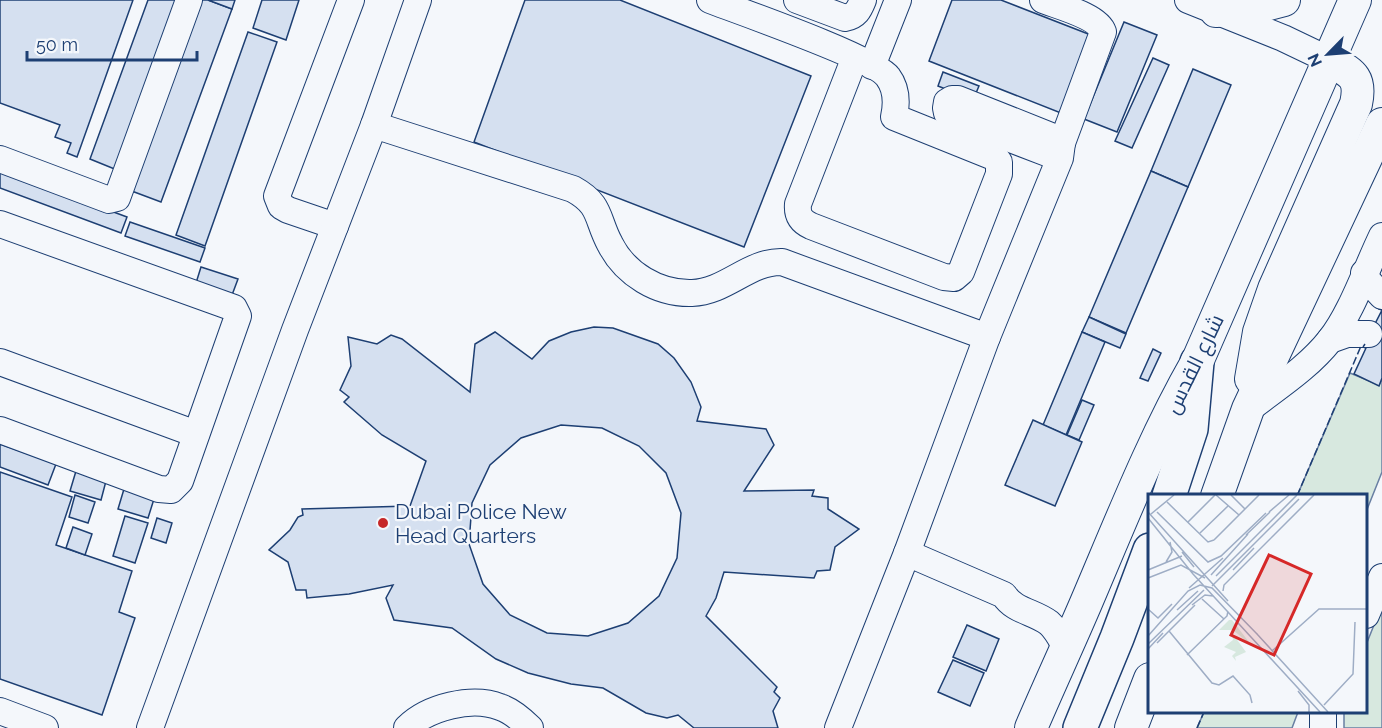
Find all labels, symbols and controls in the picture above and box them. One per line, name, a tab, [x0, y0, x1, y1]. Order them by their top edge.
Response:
scale bar	[27, 24, 196, 62]
north arrow	[1298, 24, 1358, 84]
text: 50 m	[36, 34, 78, 55]
text: N	[1304, 51, 1326, 70]
street label: شارع القدس	[1159, 310, 1231, 419]
inset map	[1148, 494, 1367, 713]
place label: Dubai Police New Head Quarters	[395, 499, 567, 548]
marker: Dubai Police New Head Quarters	[376, 516, 390, 530]

